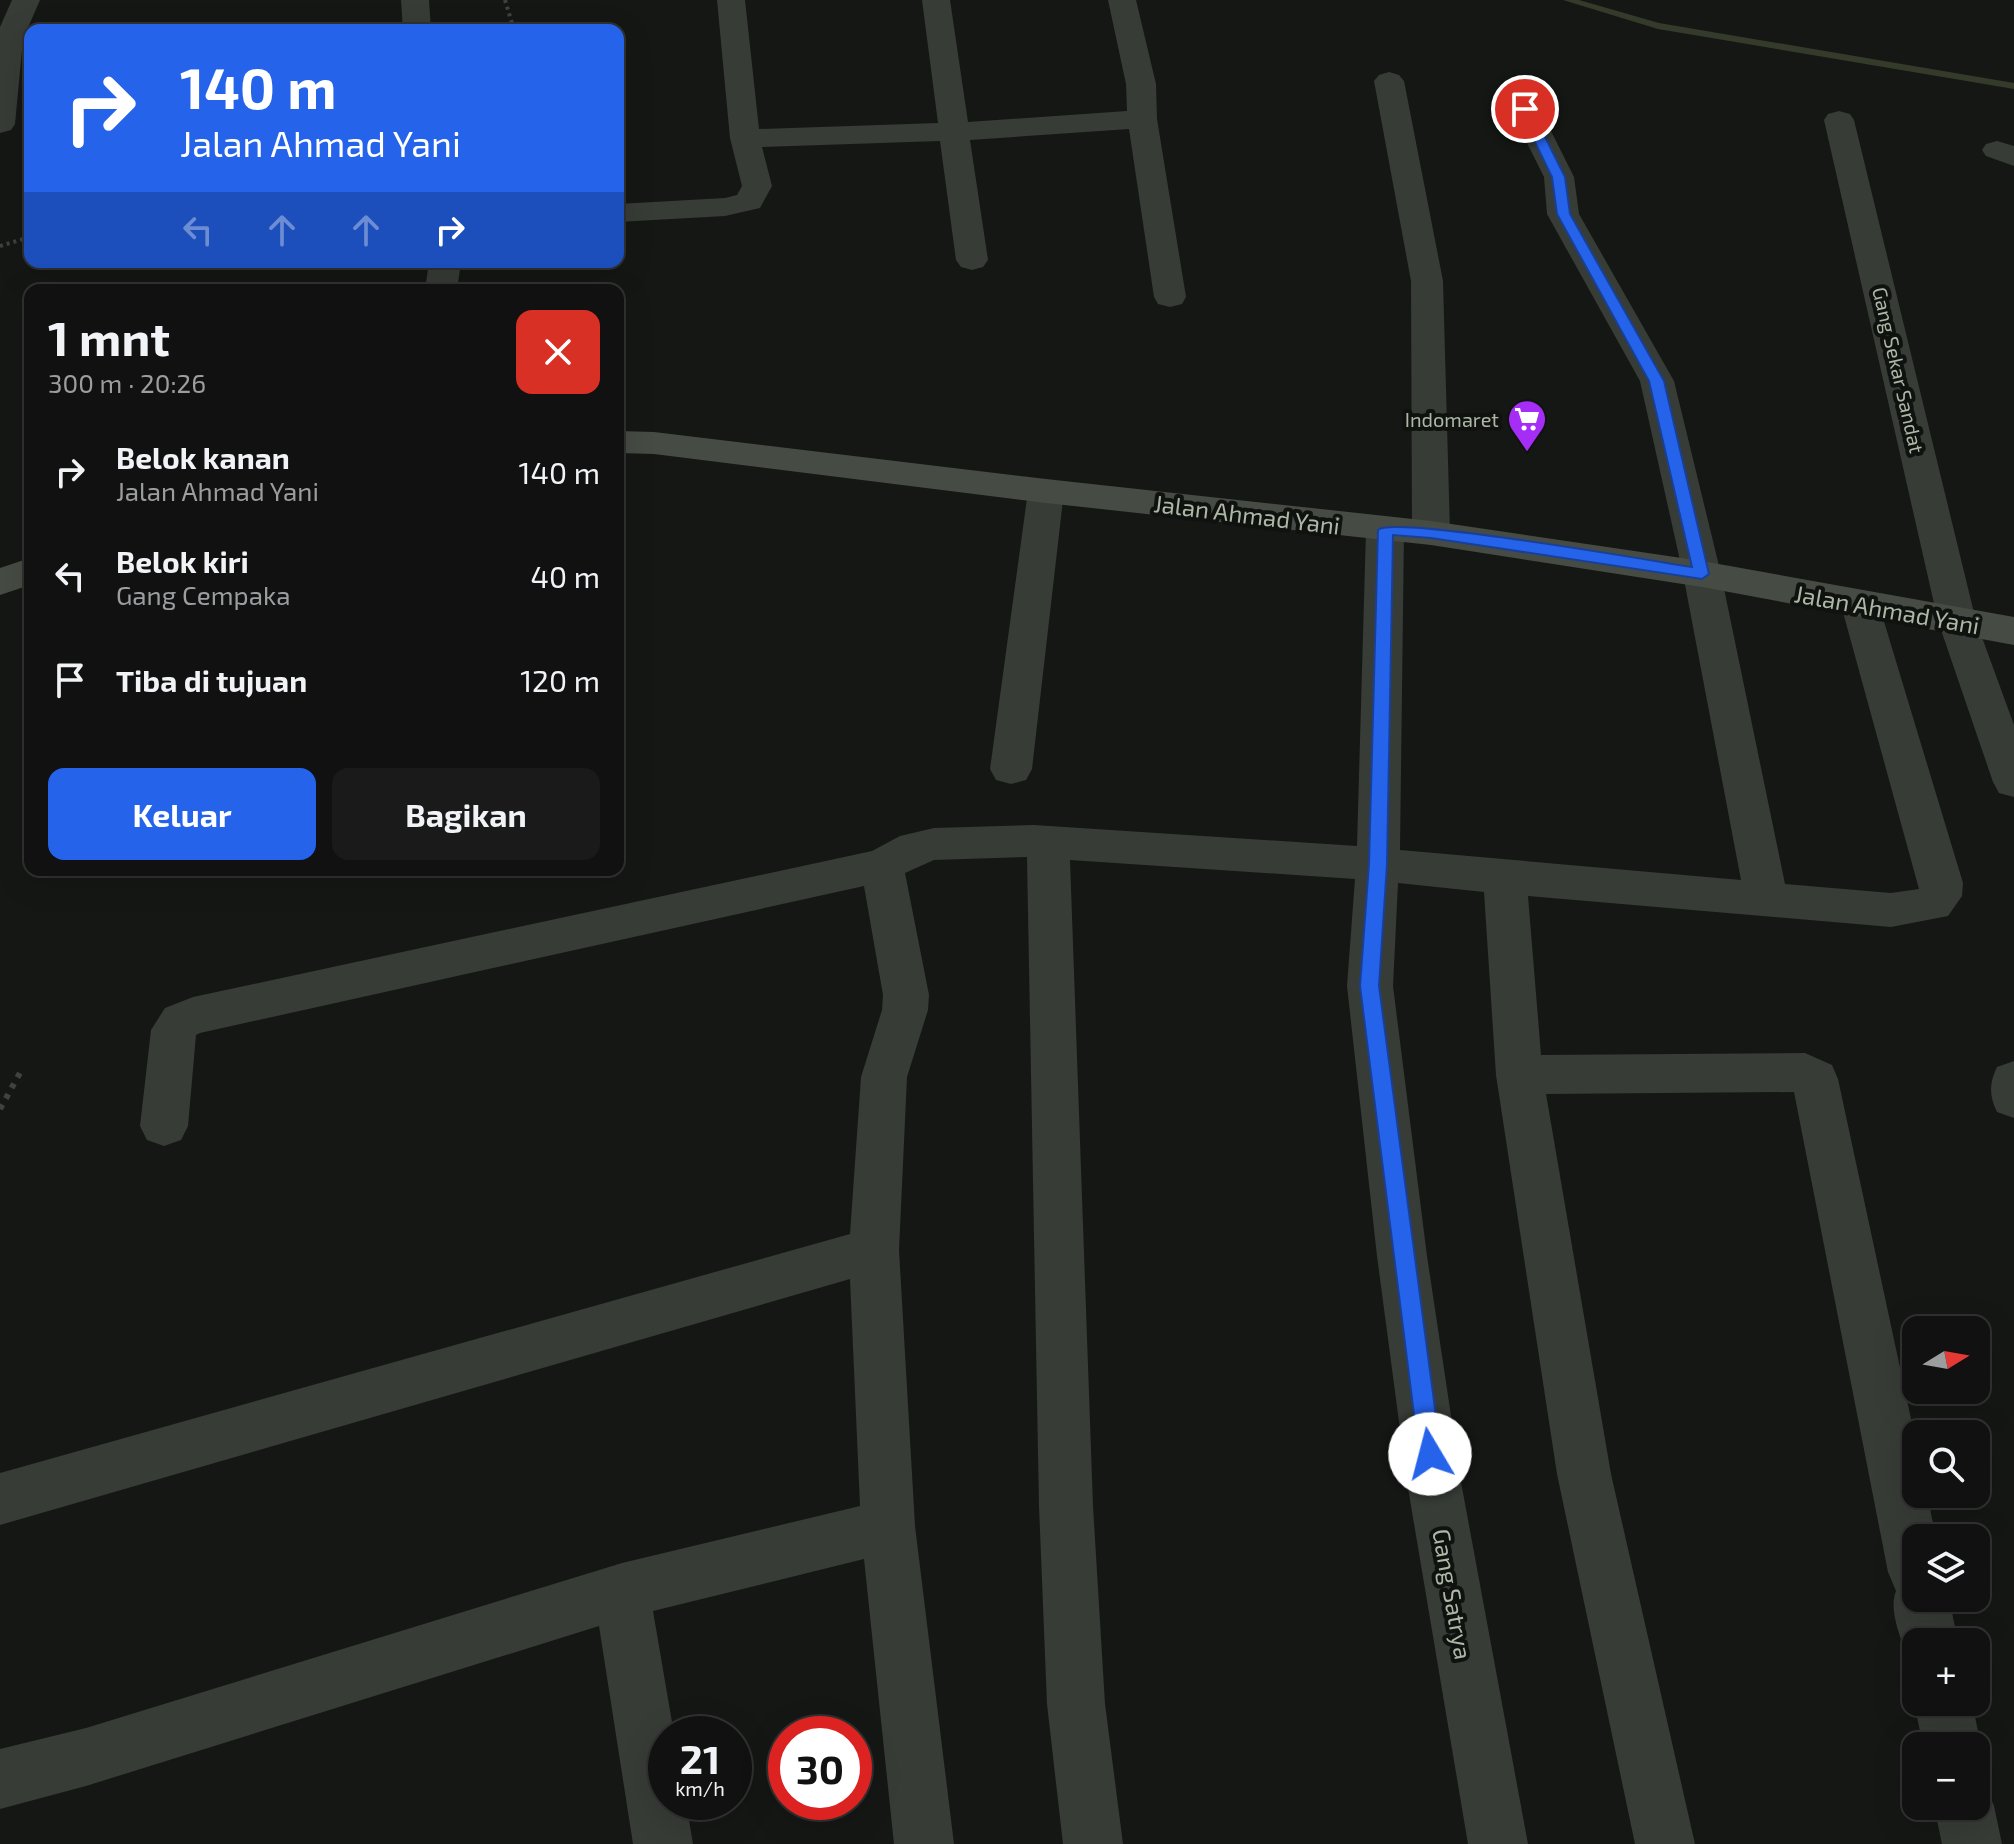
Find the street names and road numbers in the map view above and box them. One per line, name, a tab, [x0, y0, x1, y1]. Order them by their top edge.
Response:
street label: Gang Sekar Sandat	[1868, 285, 1930, 456]
street label: Jalan Ahmad Yani	[1152, 488, 1342, 540]
street label: Jalan Ahmad Yani	[1792, 578, 1982, 640]
street label: Gang Satrya	[1427, 1526, 1479, 1662]

